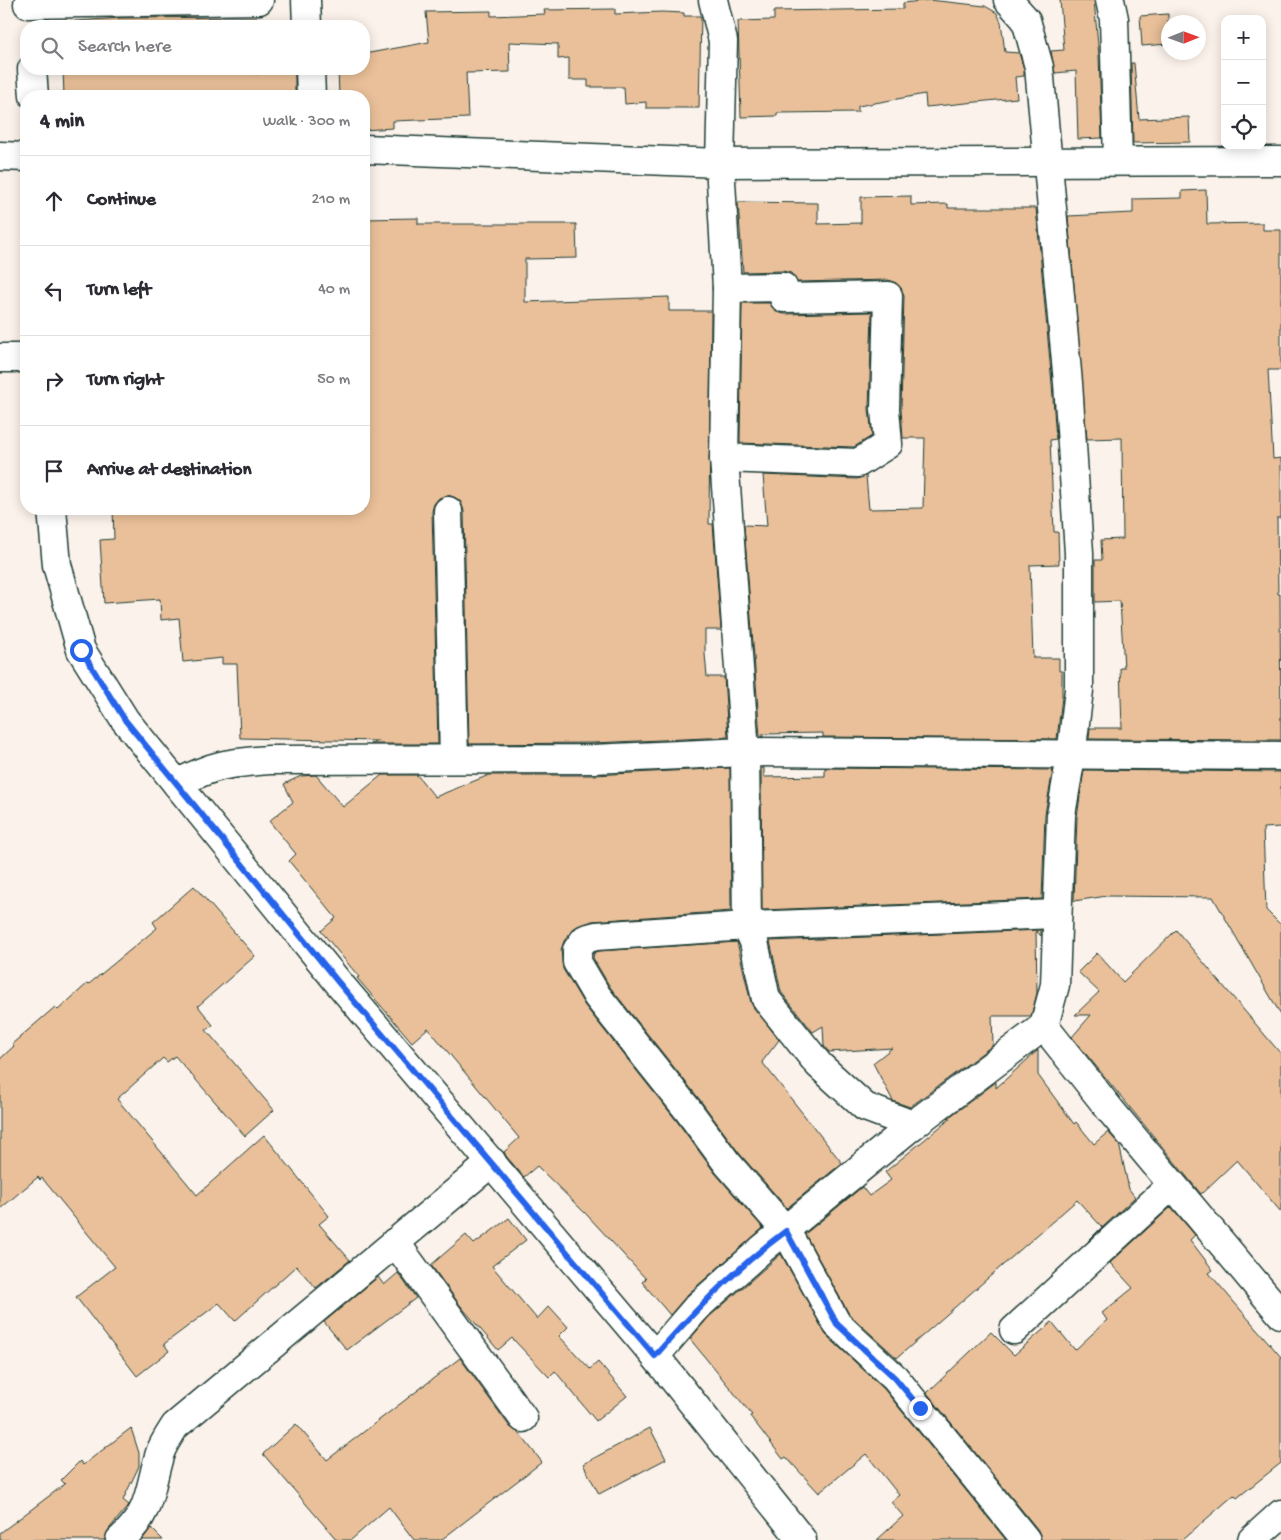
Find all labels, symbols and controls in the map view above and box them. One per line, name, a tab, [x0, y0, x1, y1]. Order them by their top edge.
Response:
north arrow	[1161, 15, 1206, 60]
map controls	[1221, 15, 1266, 150]
button: +	[1221, 15, 1266, 60]
search box	[20, 20, 370, 75]
icon: search	[38, 34, 66, 62]
text: Search here	[78, 36, 172, 59]
button: −	[1221, 60, 1266, 105]
button: locate	[1221, 105, 1266, 150]
text: 4 min	[40, 110, 84, 135]
text: Walk · 300 m	[263, 113, 350, 132]
icon: ahead	[40, 187, 68, 215]
text: Continue	[87, 189, 156, 212]
text: 210 m	[311, 191, 350, 210]
icon: left	[40, 277, 68, 305]
text: Turn left	[87, 279, 151, 302]
text: 40 m	[318, 281, 350, 300]
icon: right	[40, 367, 68, 395]
text: Turn right	[87, 369, 163, 392]
text: 50 m	[317, 371, 350, 390]
icon: arrive	[40, 457, 68, 485]
text: Arrive at destination	[87, 459, 251, 482]
route start	[70, 639, 93, 662]
route end	[909, 1397, 932, 1420]

